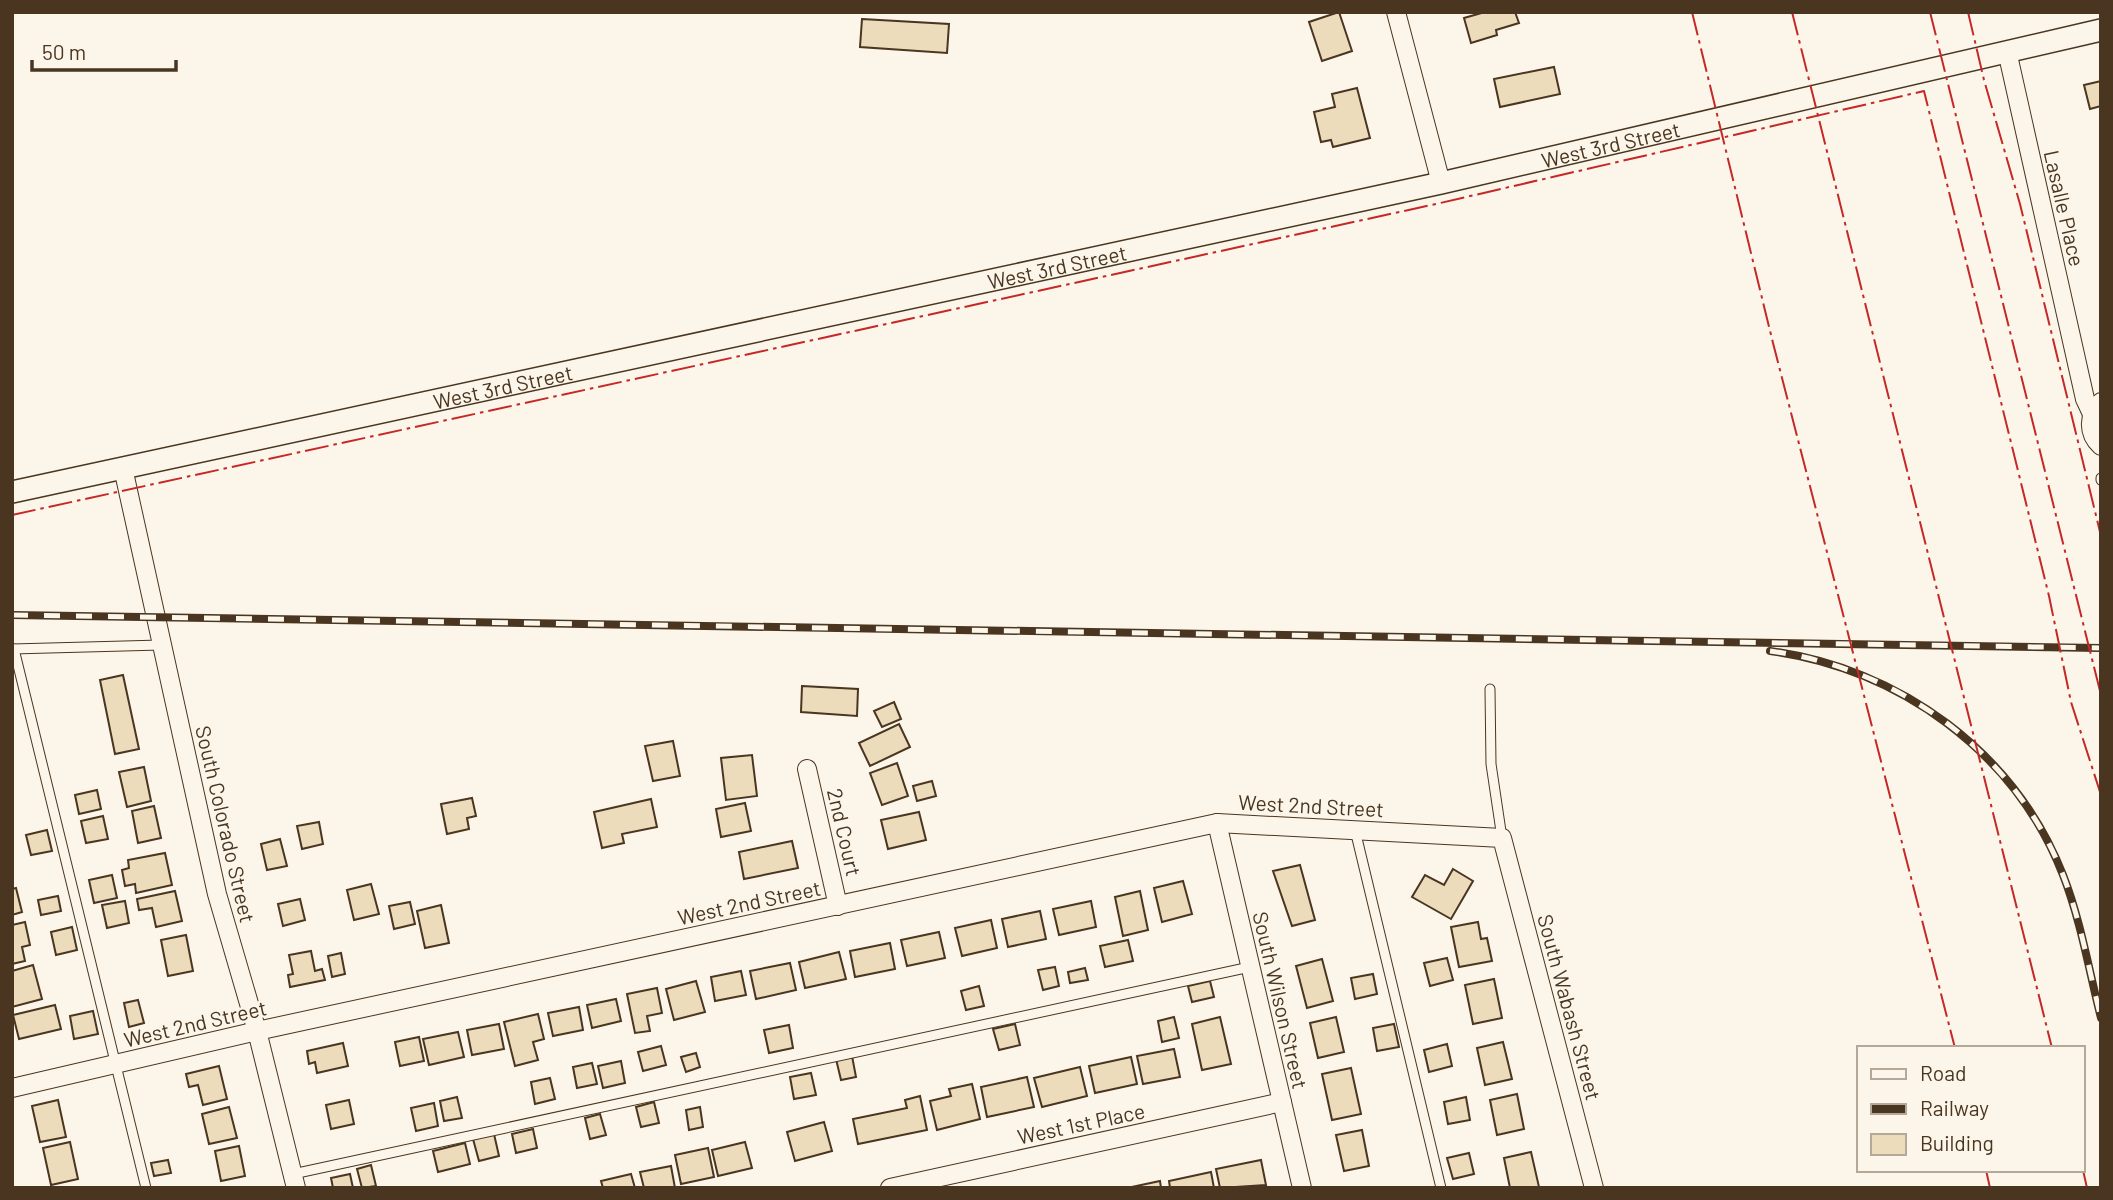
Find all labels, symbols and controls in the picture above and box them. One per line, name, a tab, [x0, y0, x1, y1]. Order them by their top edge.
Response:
scale bar	[32, 28, 175, 72]
text: 50 m	[42, 39, 86, 64]
street label: West 3rd Street	[1539, 116, 1682, 172]
street label: Lasalle Place	[2039, 147, 2091, 269]
street label: West 3rd Street	[985, 239, 1129, 293]
street label: West 3rd Street	[431, 359, 575, 413]
street label: South Colorado Street	[191, 723, 261, 925]
street label: 2nd Court	[823, 786, 867, 878]
street label: West 2nd Street	[1238, 789, 1384, 821]
street label: West 2nd Street	[675, 875, 823, 929]
street label: South Wilson Street	[1248, 909, 1314, 1091]
street label: South Wabash Street	[1533, 911, 1607, 1103]
street label: West 2nd Street	[121, 994, 269, 1052]
legend	[1857, 1046, 2085, 1172]
text: Road	[1920, 1060, 1966, 1085]
text: Railway	[1920, 1095, 1989, 1120]
street label: West 1st Place	[1015, 1097, 1147, 1149]
text: Building	[1920, 1130, 1994, 1155]

